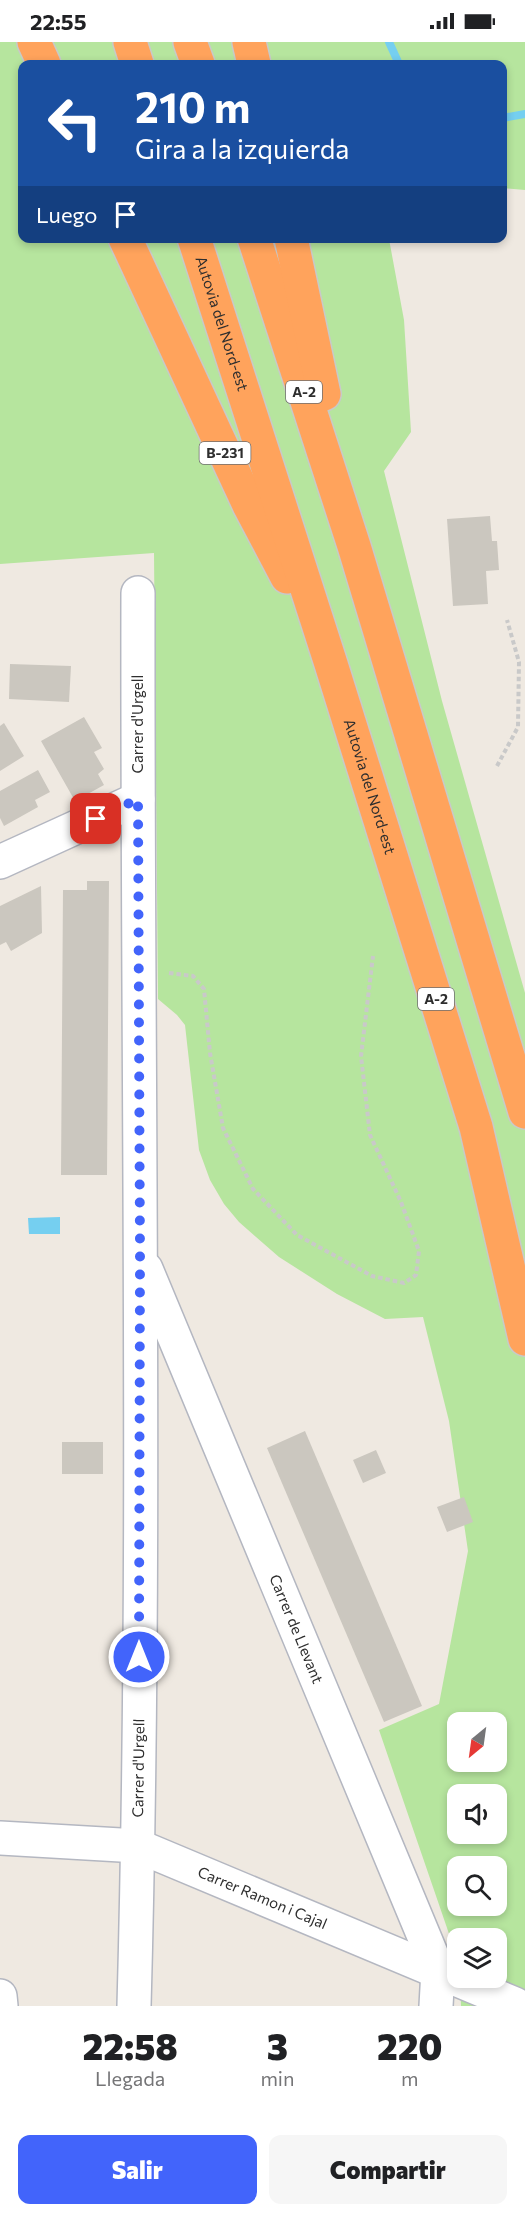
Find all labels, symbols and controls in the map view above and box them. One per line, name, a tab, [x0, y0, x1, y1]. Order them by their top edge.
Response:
text: 22:55	[30, 8, 87, 35]
text: 210 m	[135, 80, 250, 132]
icon: left	[36, 84, 114, 162]
text: Gira a la izquierda	[135, 132, 349, 165]
icon: arrive	[109, 198, 142, 231]
text: Luego	[36, 201, 97, 228]
street label: Autovia del Nord-est	[192, 254, 253, 393]
road number: A-2	[286, 381, 322, 403]
road number: B-231	[200, 442, 250, 464]
street label: Carrer d'Urgell	[128, 675, 146, 773]
street label: Autovia del Nord-est	[341, 716, 400, 856]
pin	[70, 793, 121, 844]
icon: arrive	[79, 802, 112, 835]
road number: A-2	[418, 988, 454, 1010]
street label: Carrer de Llevant	[266, 1571, 328, 1686]
position arrow	[107, 1625, 171, 1689]
north arrow	[447, 1712, 507, 1772]
map controls	[447, 1712, 507, 1988]
street label: Carrer d'Urgell	[128, 1719, 147, 1818]
button: sound	[447, 1784, 507, 1844]
button: search	[447, 1856, 507, 1916]
street label: Carrer Ramon i Cajal	[195, 1862, 330, 1932]
button: layers	[447, 1928, 507, 1988]
text: 22:58	[83, 2023, 178, 2067]
text: 3	[267, 2023, 288, 2067]
text: 220	[377, 2023, 442, 2067]
text: Llegada	[95, 2066, 165, 2090]
text: min	[260, 2066, 294, 2090]
text: m	[401, 2066, 418, 2090]
button: Salir	[18, 2135, 257, 2204]
button: Compartir	[269, 2135, 507, 2204]

